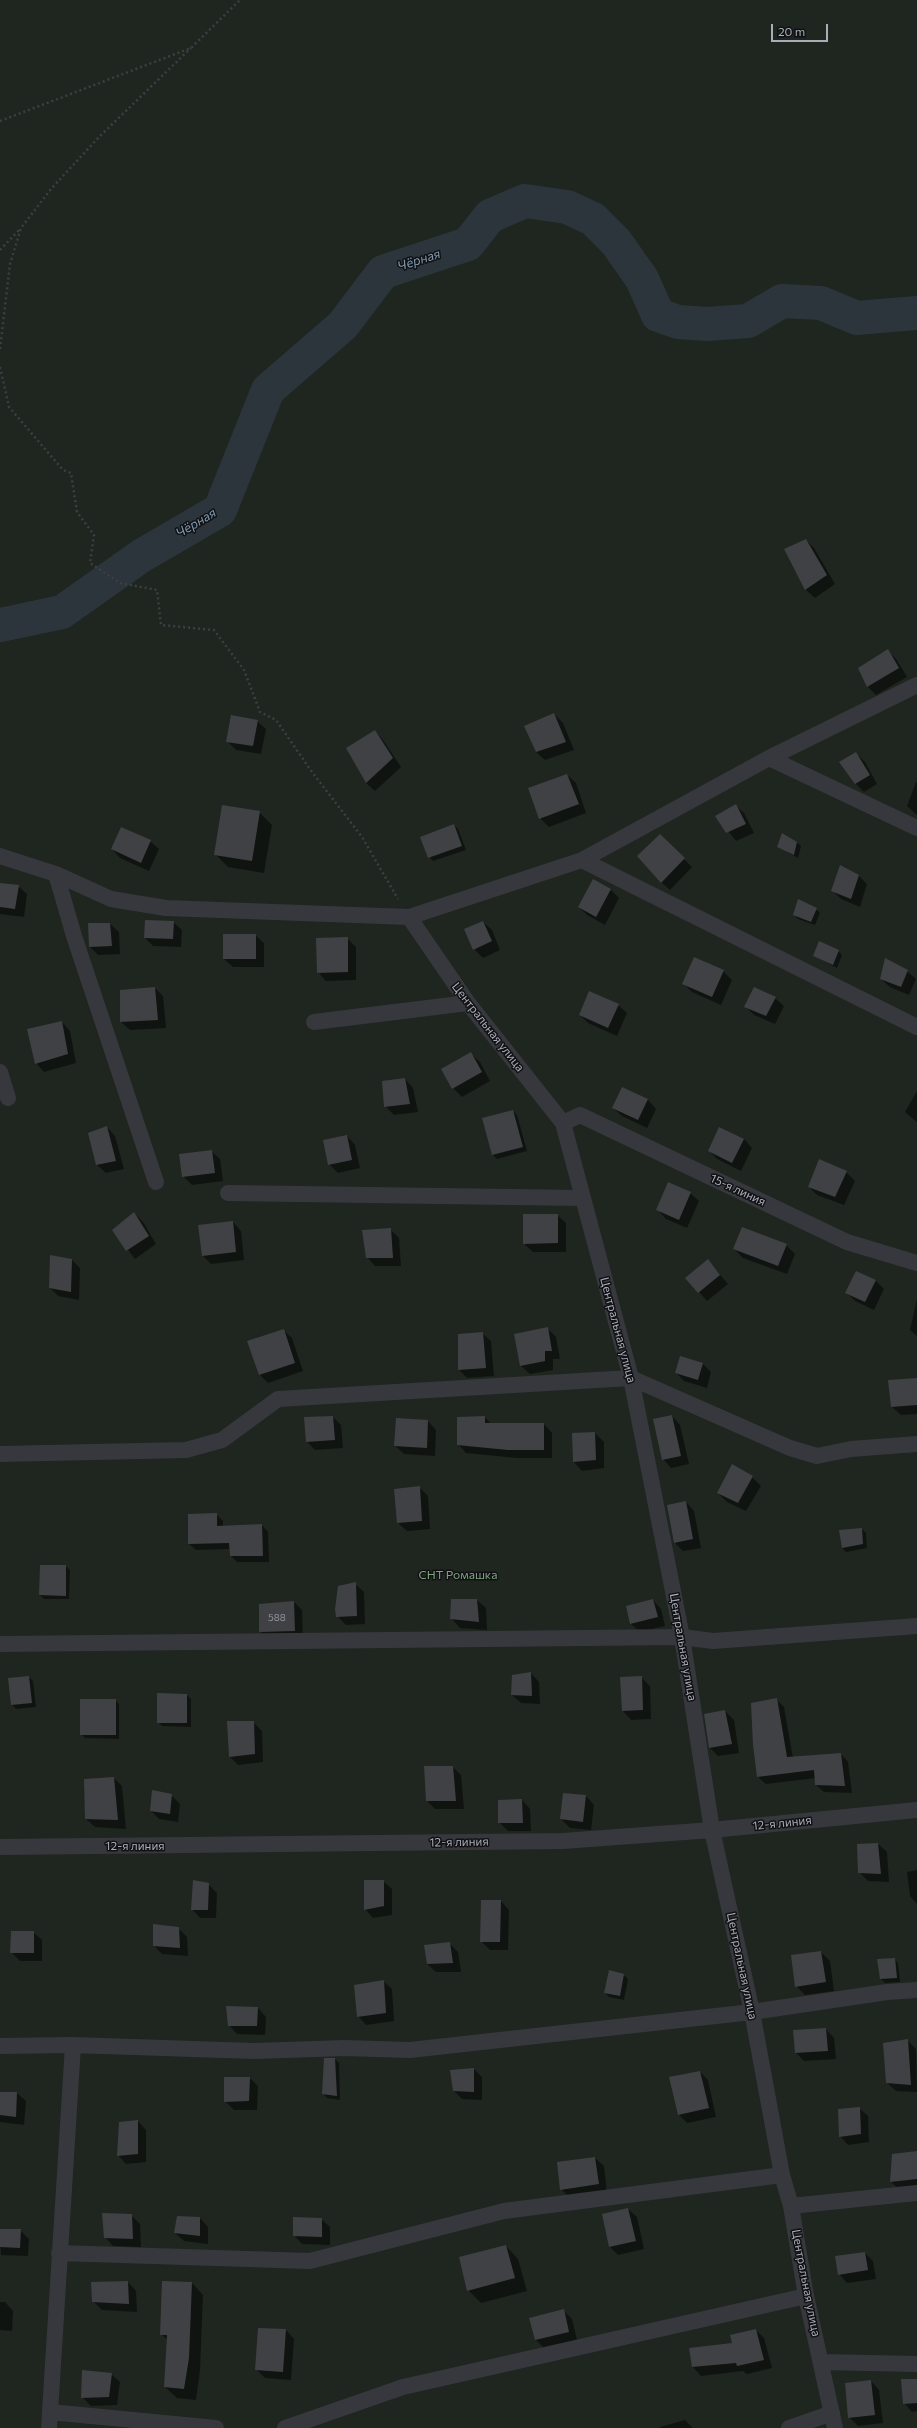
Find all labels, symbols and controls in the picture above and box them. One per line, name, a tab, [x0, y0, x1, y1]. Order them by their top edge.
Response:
scale bar	[773, 16, 830, 42]
text: 20 m	[778, 24, 805, 38]
water label: Чёрная	[396, 246, 442, 274]
water label: Чёрная	[173, 505, 219, 541]
street label: Центральная улица	[449, 980, 527, 1074]
street label: 15-я линия	[708, 1171, 768, 1209]
street label: Центральная улица	[597, 1276, 639, 1384]
park label: СНТ Ромашка	[418, 1568, 498, 1582]
street label: Центральная улица	[666, 1592, 700, 1702]
house number: 588	[268, 1612, 286, 1624]
street label: 12-я линия	[752, 1813, 812, 1833]
street label: 12-я линия	[429, 1834, 489, 1850]
street label: 12-я линия	[105, 1839, 165, 1853]
street label: Центральная улица	[724, 1911, 760, 2021]
street label: Центральная улица	[789, 2228, 823, 2338]

